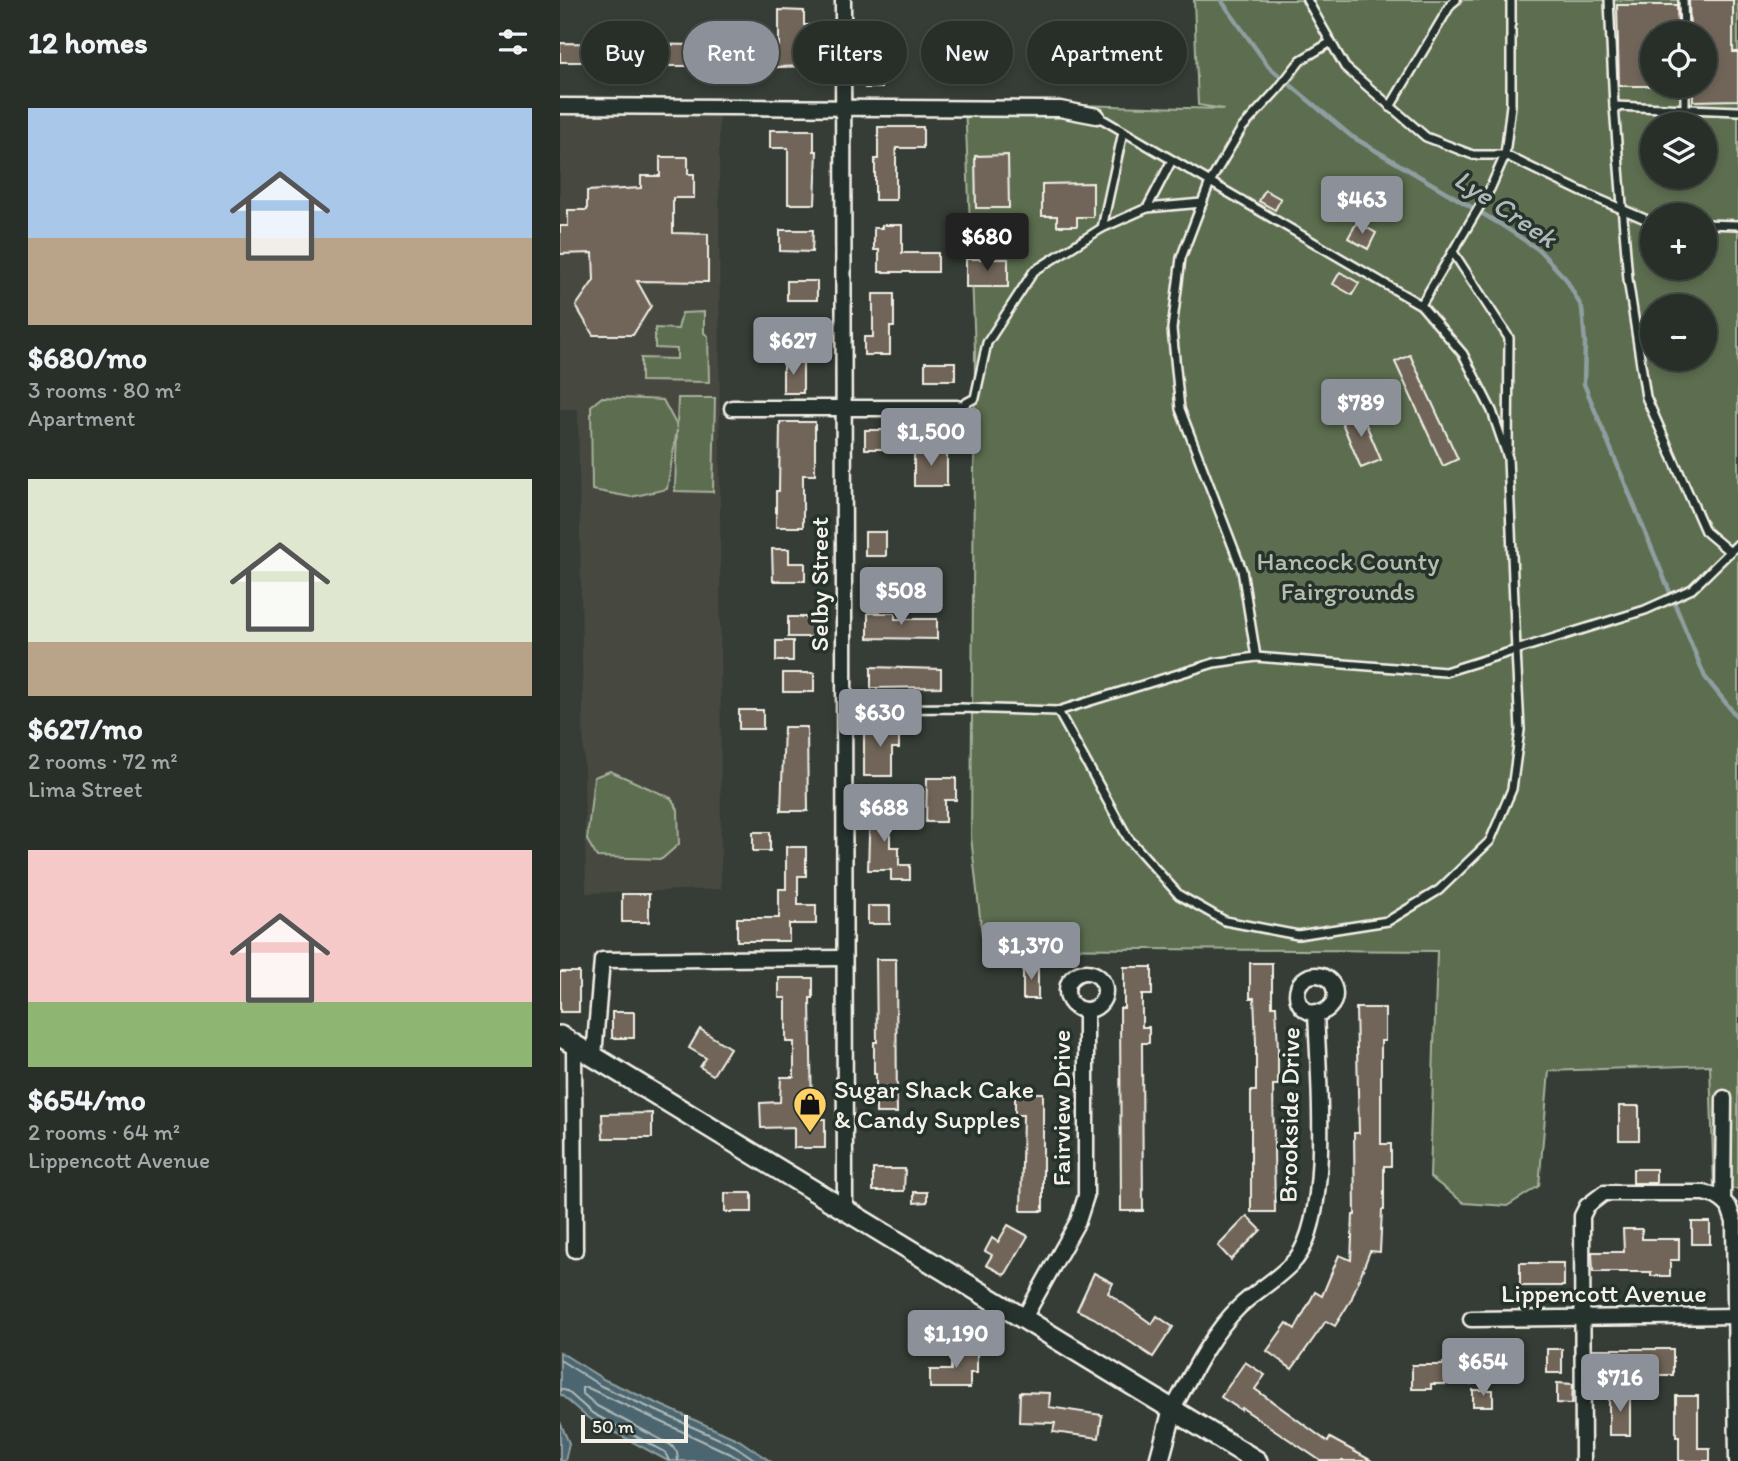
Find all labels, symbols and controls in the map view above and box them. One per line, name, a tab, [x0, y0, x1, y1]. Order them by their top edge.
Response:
chip: Buy	[581, 21, 669, 84]
chip: Rent	[683, 21, 779, 84]
chip: Filters	[793, 21, 907, 84]
chip: New	[921, 21, 1013, 84]
chip: Apartment	[1027, 21, 1187, 84]
map controls	[1640, 21, 1717, 371]
button: locate	[1640, 21, 1717, 98]
icon: filters	[494, 23, 532, 61]
text: 12 homes	[28, 24, 148, 61]
button: layers	[1640, 112, 1717, 189]
icon: home	[217, 153, 343, 279]
water label: Lye Creek	[1448, 161, 1565, 255]
pin: $463	[1321, 176, 1403, 236]
text: $463	[1337, 185, 1387, 213]
button: +	[1640, 203, 1717, 280]
pin: $680	[946, 214, 1028, 273]
text: $680	[962, 222, 1012, 250]
button: −	[1640, 294, 1717, 371]
pin: $627	[752, 318, 834, 377]
text: $627	[769, 326, 817, 354]
text: $680/mo	[28, 339, 147, 376]
text: 3 rooms · 80 m²	[28, 376, 182, 404]
pin: $789	[1320, 380, 1402, 439]
text: $789	[1337, 388, 1385, 416]
text: Apartment	[28, 404, 135, 432]
pin: $1,500	[874, 408, 988, 468]
text: $1,500	[897, 417, 965, 445]
street label: Selby Street	[803, 516, 835, 651]
icon: home	[217, 524, 343, 650]
park label: Hancock County Fairgrounds	[1257, 545, 1439, 607]
pin: $508	[860, 568, 942, 627]
text: $508	[876, 576, 926, 604]
pin: $630	[839, 690, 921, 749]
text: $630	[855, 698, 905, 726]
text: $627/mo	[28, 710, 143, 747]
text: 2 rooms · 72 m²	[28, 747, 178, 775]
text: Lima Street	[28, 775, 143, 803]
pin: $688	[843, 784, 925, 844]
text: $688	[859, 793, 909, 821]
icon: home	[217, 895, 343, 1021]
pin: $1,370	[974, 922, 1088, 982]
text: $1,370	[998, 931, 1064, 959]
street label: Brookside Drive	[1271, 1027, 1307, 1203]
street label: Fairview Drive	[1045, 1030, 1077, 1186]
place label: Sugar Shack Cake & Candy Supples	[834, 1073, 1034, 1135]
text: $654/mo	[28, 1081, 146, 1118]
shop icon: Sugar Shack Cake & Candy Supples	[791, 1085, 829, 1134]
text: 2 rooms · 64 m²	[28, 1118, 180, 1146]
text: Lippencott Avenue	[28, 1146, 210, 1174]
street label: Lippencott Avenue	[1501, 1277, 1707, 1309]
pin: $1,190	[899, 1310, 1013, 1370]
text: $1,190	[924, 1319, 988, 1347]
pin: $654	[1442, 1338, 1524, 1398]
text: $654	[1458, 1347, 1508, 1375]
pin: $716	[1579, 1354, 1661, 1414]
text: $716	[1597, 1363, 1643, 1391]
scale bar	[581, 1412, 688, 1444]
text: 50 m	[592, 1415, 634, 1438]

